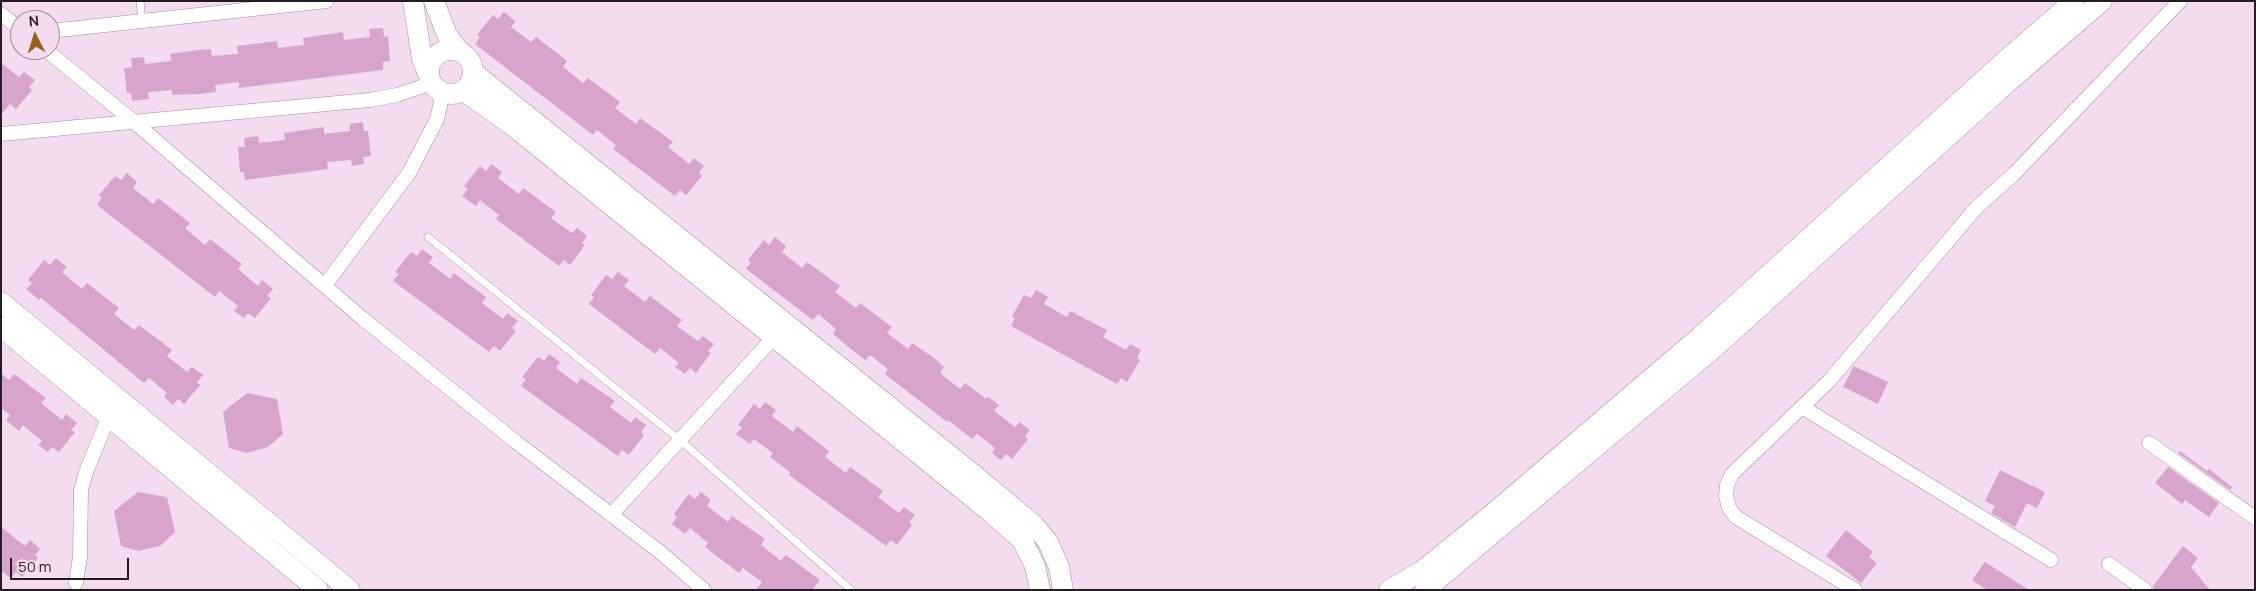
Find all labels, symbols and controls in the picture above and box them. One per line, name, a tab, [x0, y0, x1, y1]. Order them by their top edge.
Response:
north arrow	[10, 10, 60, 60]
text: N	[28, 11, 40, 30]
scale bar	[12, 548, 131, 580]
text: 50 m	[18, 556, 52, 577]

